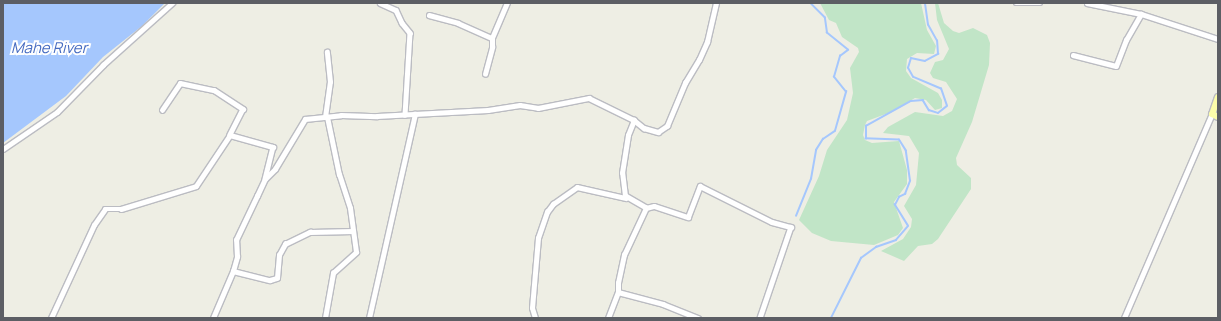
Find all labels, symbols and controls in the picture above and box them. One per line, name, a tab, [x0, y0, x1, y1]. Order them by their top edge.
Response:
water label: Mahe River	[11, 39, 87, 57]

